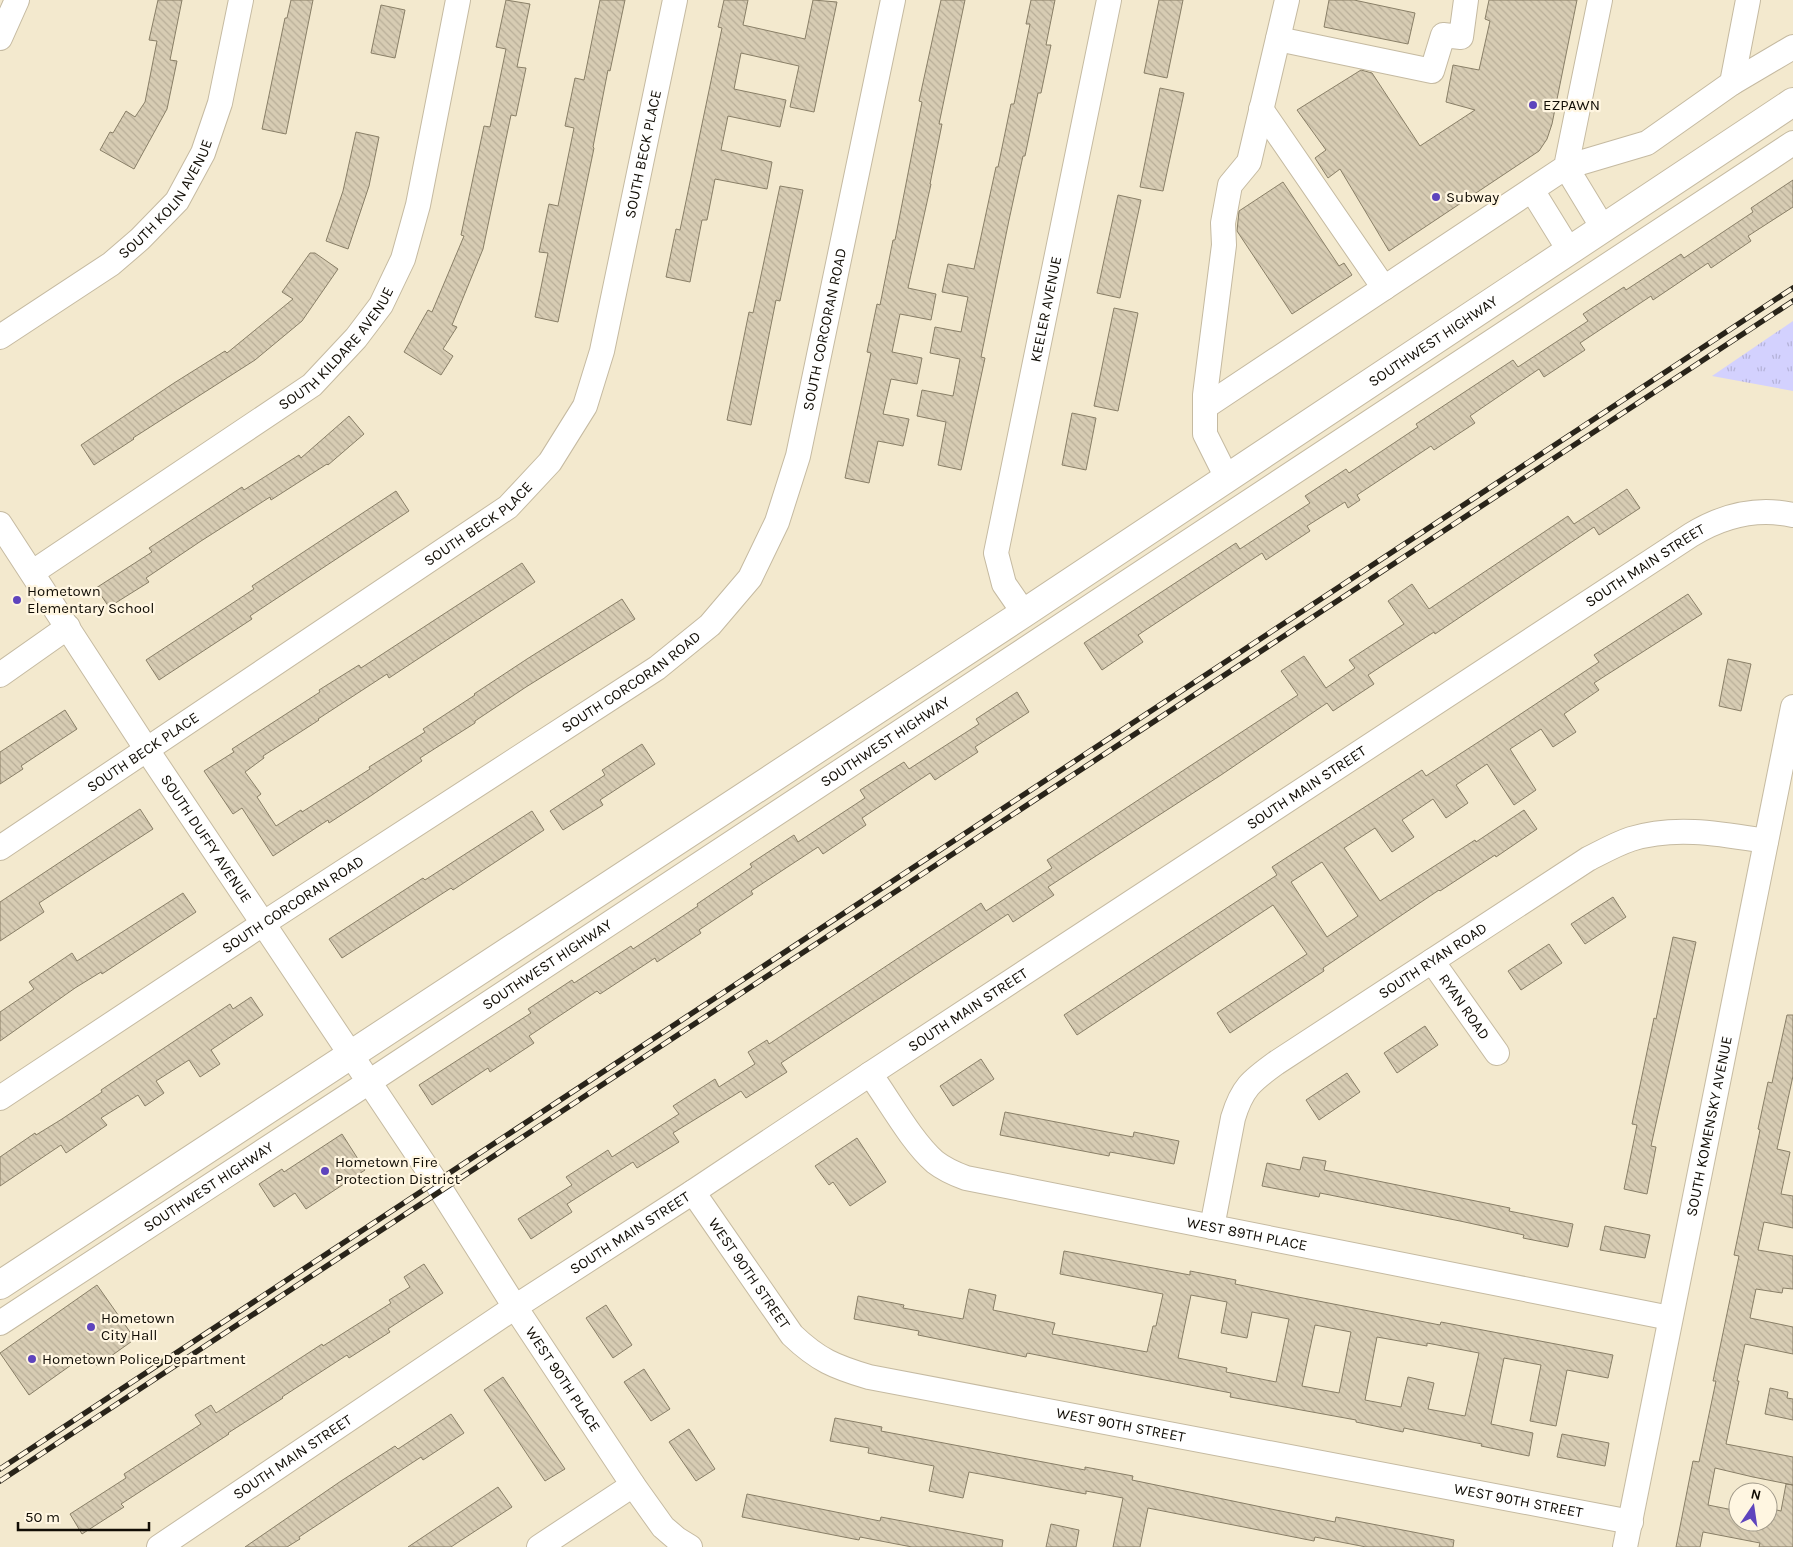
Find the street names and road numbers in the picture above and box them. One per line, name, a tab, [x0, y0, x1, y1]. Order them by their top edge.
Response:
street label: SOUTH BECK PLACE	[621, 88, 665, 220]
street label: SOUTH KOLIN AVENUE	[115, 137, 216, 263]
street label: SOUTH CORCORAN ROAD	[799, 246, 850, 412]
street label: KEELER AVENUE	[1026, 255, 1065, 364]
street label: SOUTH KILDARE AVENUE	[275, 284, 397, 414]
street label: SOUTHWEST HIGHWAY	[1365, 291, 1502, 391]
street label: SOUTH BECK PLACE	[421, 478, 536, 570]
street label: SOUTH MAIN STREET	[1582, 520, 1708, 611]
street label: SOUTH CORCORAN ROAD	[558, 627, 704, 737]
street label: SOUTHWEST HIGHWAY	[817, 692, 954, 791]
street label: SOUTH BECK PLACE	[83, 708, 202, 796]
street label: SOUTH MAIN STREET	[1243, 742, 1370, 833]
street label: SOUTH DUFFY AVENUE	[157, 771, 255, 906]
street label: SOUTH CORCORAN ROAD	[219, 852, 367, 957]
street label: SOUTHWEST HIGHWAY	[479, 915, 616, 1014]
street label: SOUTH RYAN ROAD	[1375, 919, 1490, 1003]
street label: SOUTH MAIN STREET	[905, 964, 1031, 1056]
street label: RYAN ROAD	[1435, 970, 1494, 1043]
street label: SOUTH KOMENSKY AVENUE	[1682, 1035, 1736, 1218]
street label: SOUTHWEST HIGHWAY	[140, 1137, 277, 1236]
street label: SOUTH MAIN STREET	[566, 1187, 694, 1278]
street label: WEST 89TH PLACE	[1185, 1213, 1309, 1255]
street label: WEST 90TH STREET	[705, 1214, 794, 1333]
street label: WEST 90TH PLACE	[522, 1323, 604, 1435]
street label: WEST 90TH STREET	[1055, 1404, 1187, 1446]
street label: SOUTH MAIN STREET	[230, 1410, 356, 1503]
street label: WEST 90TH STREET	[1453, 1480, 1585, 1522]

